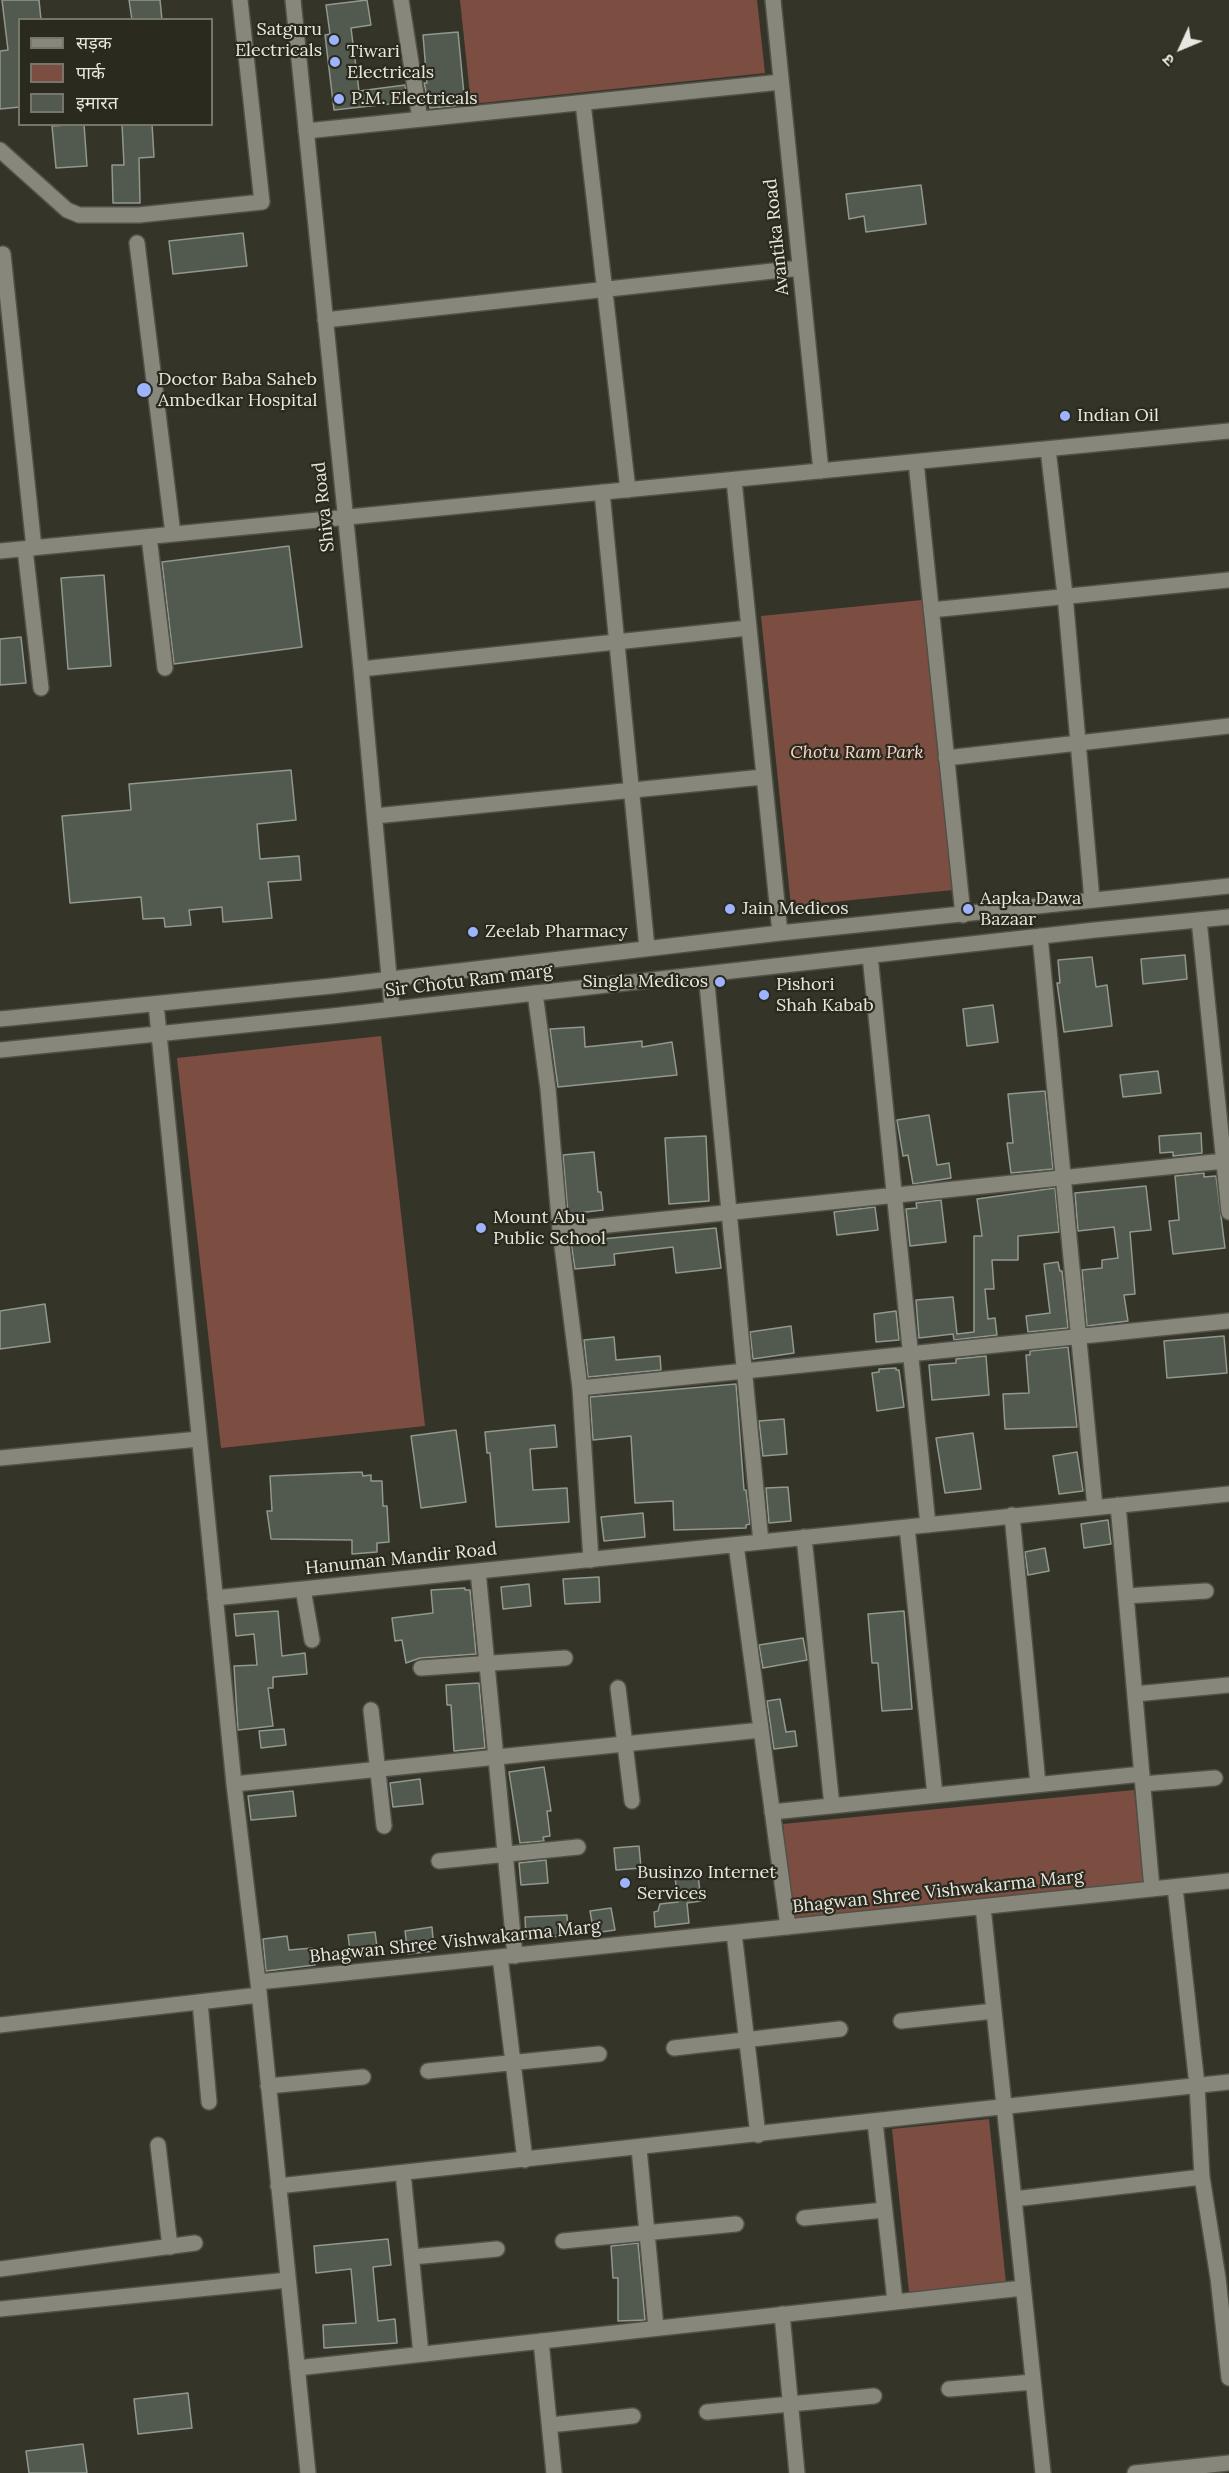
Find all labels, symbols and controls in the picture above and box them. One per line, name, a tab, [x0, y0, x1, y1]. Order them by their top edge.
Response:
legend	[18, 18, 213, 126]
north arrow	[1151, 18, 1211, 78]
place label: Satguru Electricals	[235, 19, 322, 62]
text: सड़क	[76, 31, 112, 54]
marker: Satguru Electricals	[327, 33, 341, 47]
place label: Tiwari Electricals	[347, 41, 434, 84]
text: उ	[1158, 50, 1179, 71]
marker: Tiwari Electricals	[328, 55, 342, 69]
text: पार्क	[76, 61, 105, 84]
place label: P.M. Electricals	[351, 88, 478, 110]
text: इमारत	[76, 91, 118, 114]
marker: P.M. Electricals	[332, 92, 346, 106]
street label: Avantika Road	[760, 178, 794, 296]
place label: Doctor Baba Saheb Ambedkar Hospital	[158, 369, 317, 412]
marker: Doctor Baba Saheb Ambedkar Hospital	[135, 381, 153, 399]
place label: Indian Oil	[1077, 405, 1159, 427]
marker: Indian Oil	[1058, 409, 1072, 423]
street label: Shiva Road	[309, 461, 339, 553]
park label: Chotu Ram Park	[790, 742, 924, 764]
place label: Aapka Dawa Bazaar	[980, 888, 1081, 930]
place label: Jain Medicos	[742, 898, 849, 920]
marker: Jain Medicos	[723, 902, 737, 916]
marker: Aapka Dawa Bazaar	[961, 902, 975, 916]
place label: Zeelab Pharmacy	[485, 921, 628, 943]
marker: Zeelab Pharmacy	[466, 925, 480, 939]
street label: Sir Chotu Ram marg	[384, 960, 554, 1002]
place label: Singla Medicos	[582, 971, 708, 993]
place label: Pishori Shah Kabab	[776, 974, 874, 1016]
marker: Singla Medicos	[713, 975, 727, 989]
marker: Pishori Shah Kabab	[757, 988, 771, 1002]
place label: Mount Abu Public School	[493, 1207, 606, 1250]
marker: Mount Abu Public School	[474, 1221, 488, 1235]
street label: Hanuman Mandir Road	[304, 1538, 498, 1580]
place label: Businzo Internet Services	[637, 1862, 776, 1904]
street label: Bhagwan Shree Vishwakarma Marg	[791, 1866, 1085, 1918]
marker: Businzo Internet Services	[618, 1876, 632, 1890]
street label: Bhagwan Shree Vishwakarma Marg	[308, 1916, 602, 1968]

